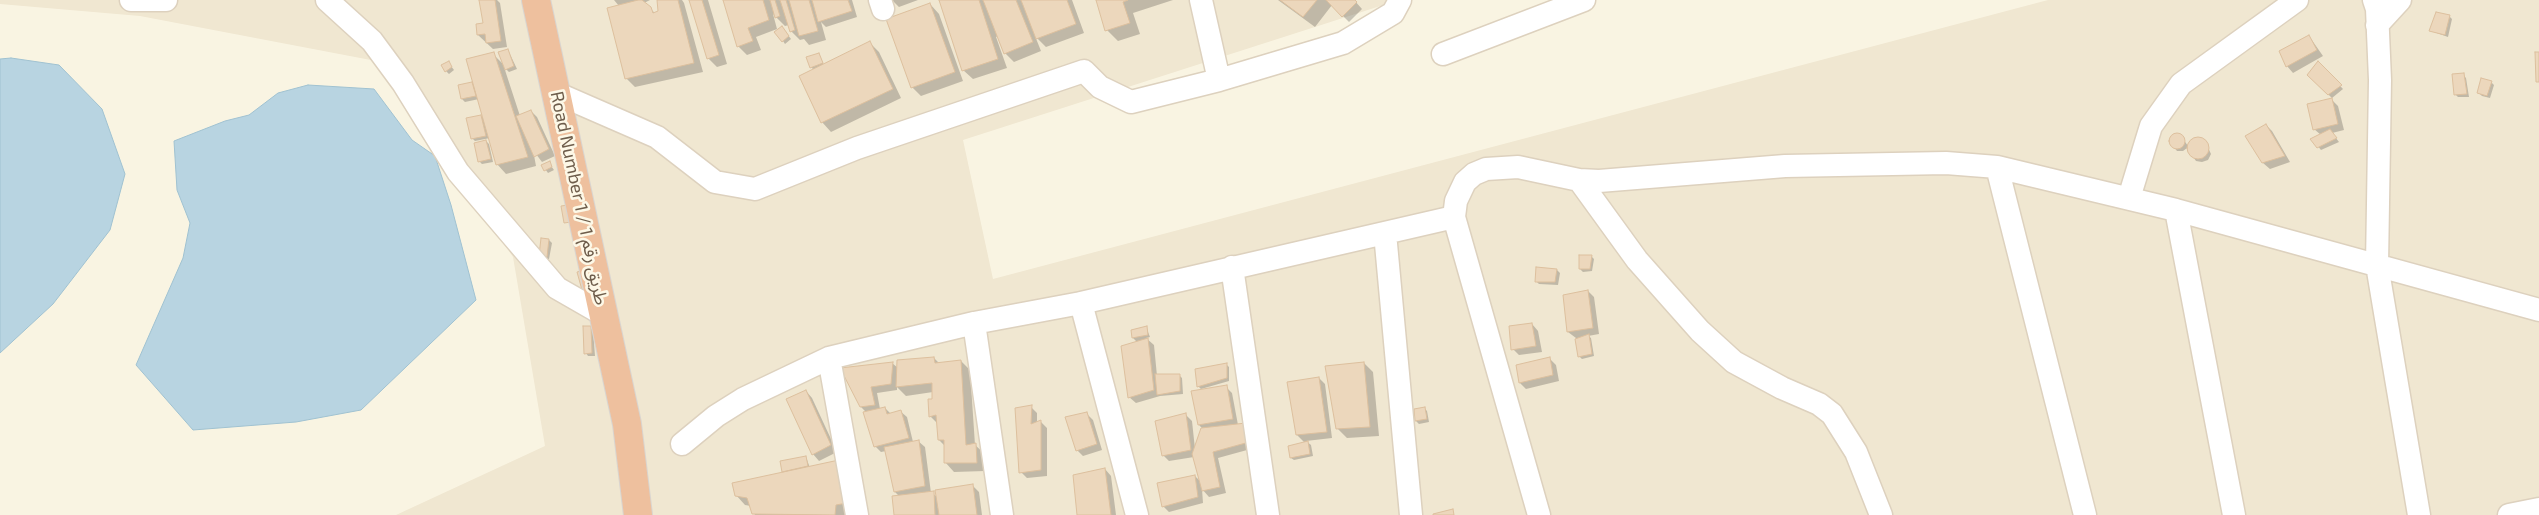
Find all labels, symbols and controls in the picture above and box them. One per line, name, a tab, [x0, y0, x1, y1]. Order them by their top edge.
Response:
street label: Road Number 1 / طريق رقم 1	[546, 89, 612, 307]

